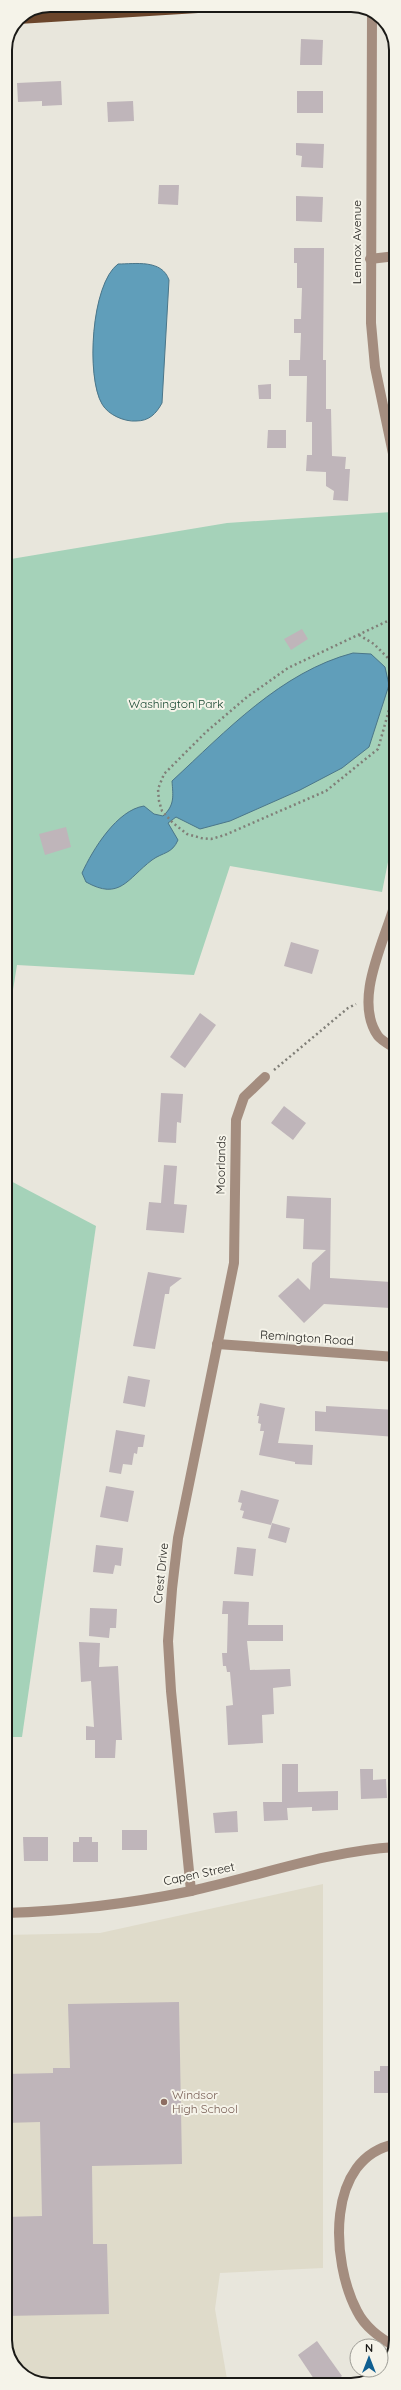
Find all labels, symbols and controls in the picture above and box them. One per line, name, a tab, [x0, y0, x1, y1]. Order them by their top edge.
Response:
street label: Lennox Avenue	[349, 200, 364, 284]
park label: Washington Park	[128, 696, 224, 711]
street label: Moorlands	[212, 1135, 229, 1195]
street label: Remington Road	[260, 1327, 354, 1348]
street label: Crest Drive	[150, 1542, 171, 1604]
street label: Capen Street	[162, 1859, 236, 1888]
place label: Windsor High School	[172, 2087, 238, 2116]
marker: Windsor High School	[159, 2097, 169, 2107]
north arrow	[349, 2338, 389, 2378]
text: N	[365, 2341, 373, 2355]

